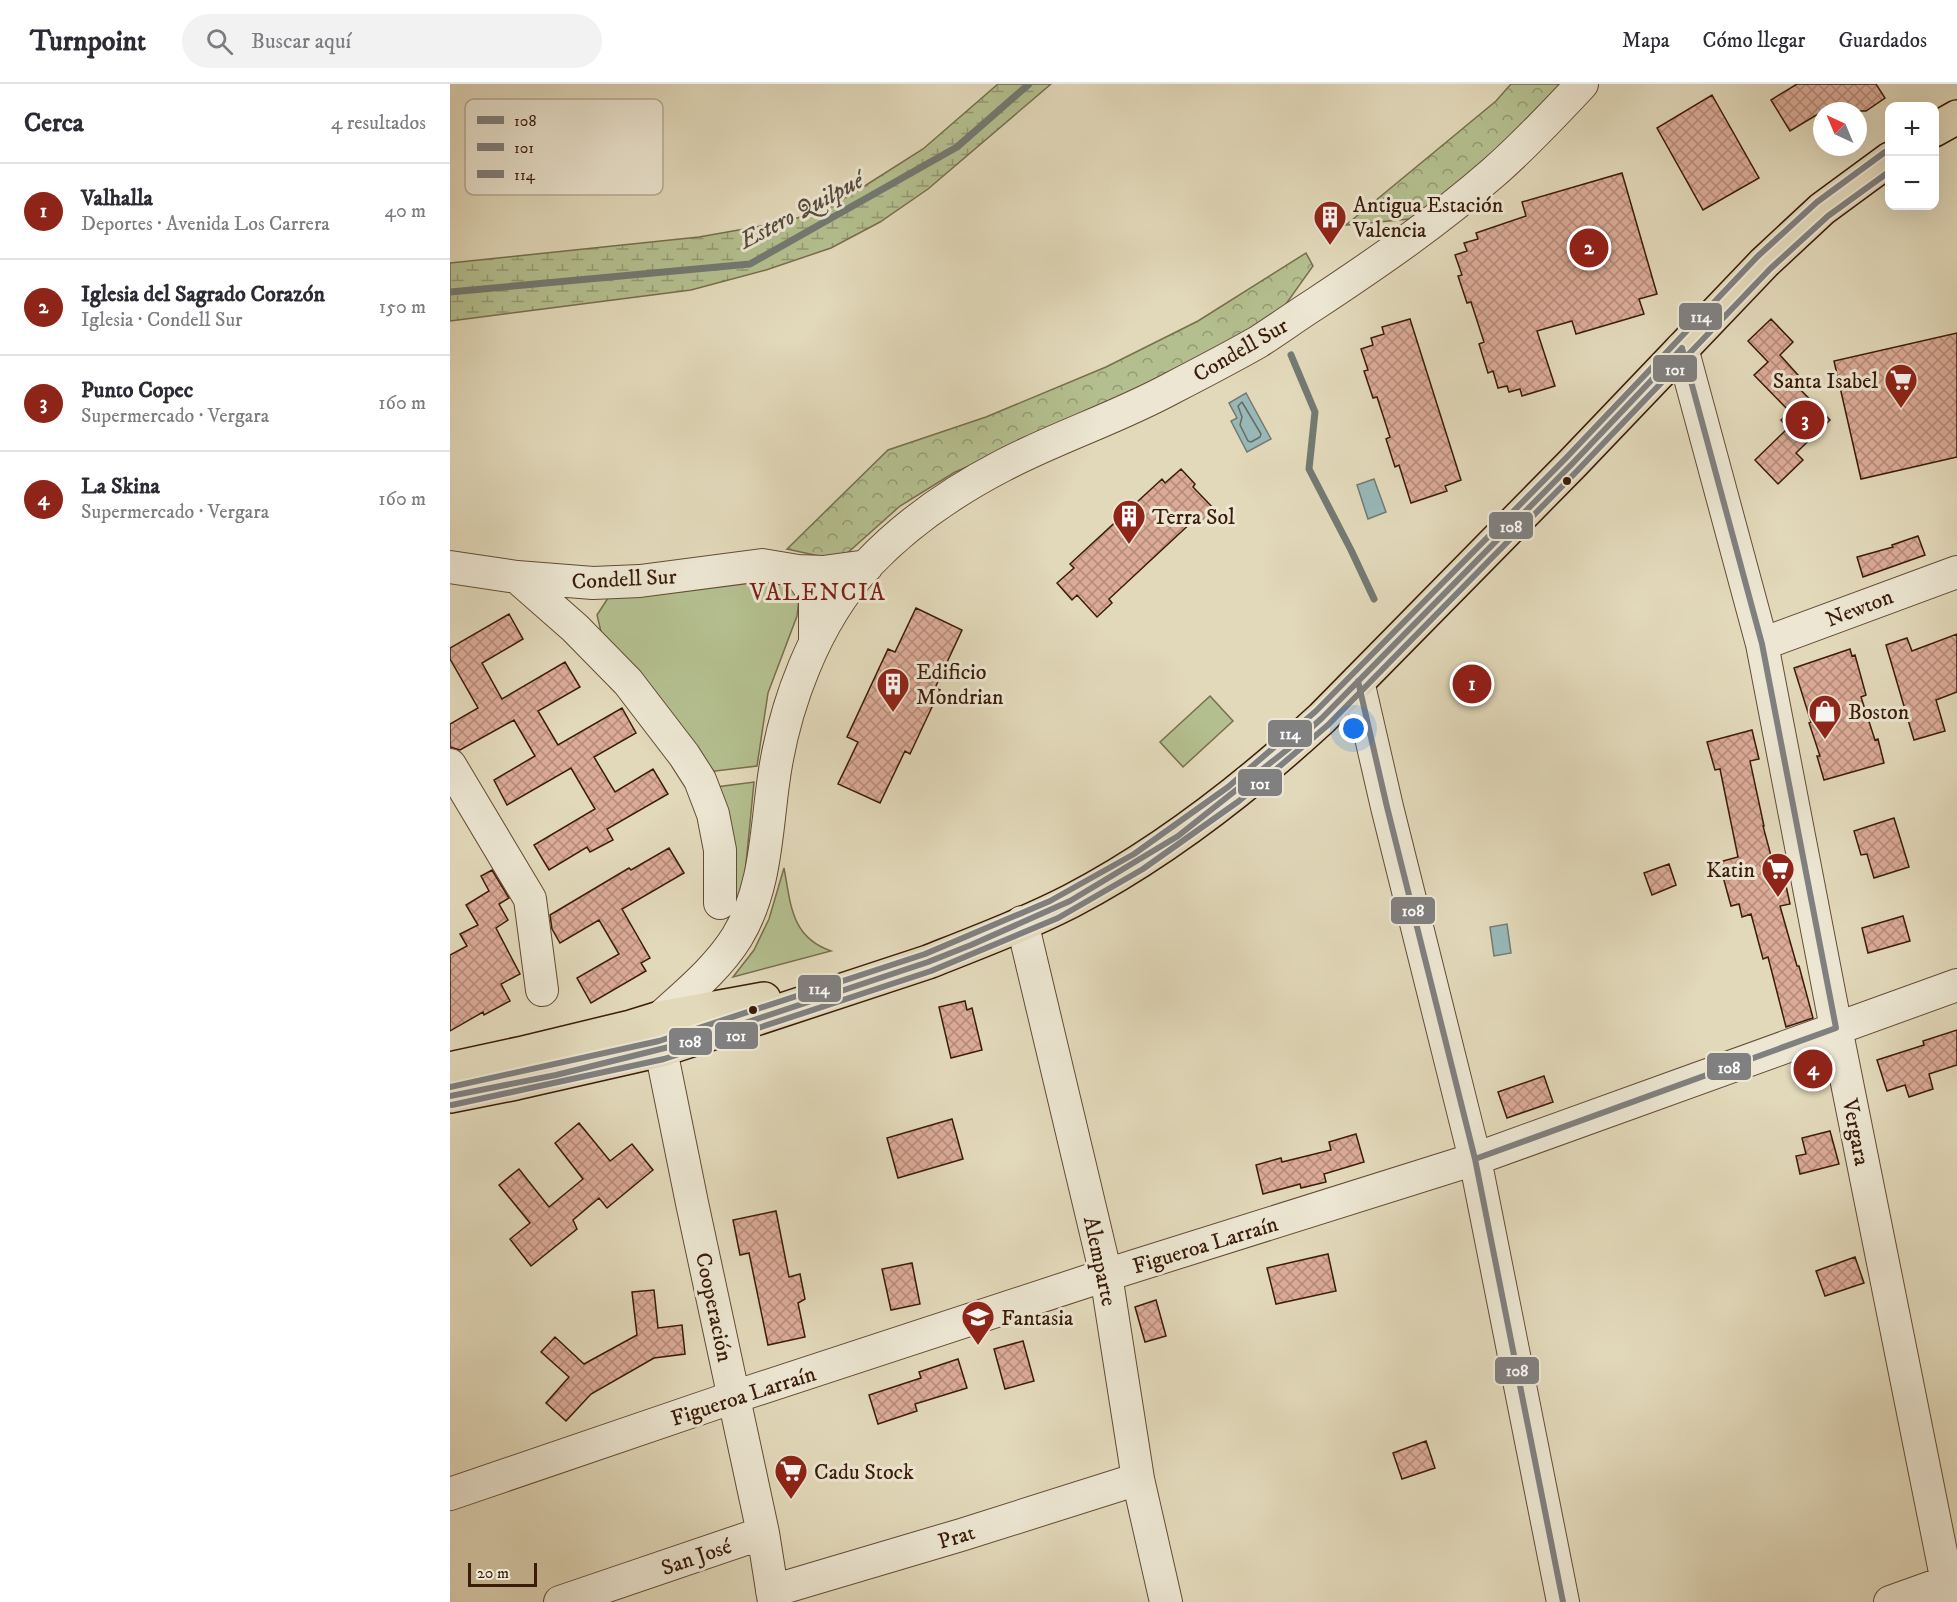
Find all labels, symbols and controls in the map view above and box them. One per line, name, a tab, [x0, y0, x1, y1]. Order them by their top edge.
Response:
search box	[182, 14, 602, 68]
text: Turnpoint	[30, 24, 146, 59]
icon: search	[203, 25, 236, 58]
text: Buscar aquí	[251, 28, 351, 55]
text: Mapa	[1622, 28, 1670, 54]
text: Cómo llegar	[1703, 28, 1805, 54]
text: Guardados	[1838, 28, 1927, 54]
legend	[465, 99, 663, 195]
north arrow	[1813, 102, 1867, 156]
map controls	[1885, 102, 1939, 210]
button: +	[1885, 102, 1939, 156]
text: Cerca	[24, 107, 84, 140]
text: 4 resultados	[331, 111, 426, 136]
text: 108	[514, 111, 536, 131]
text: 101	[514, 138, 534, 158]
button: −	[1885, 156, 1939, 210]
water label: Estero Quilpué	[733, 164, 872, 257]
text: 114	[514, 165, 536, 185]
text: Valhalla	[81, 185, 153, 212]
place label: Antigua Estación Valencia	[1352, 192, 1504, 244]
text: 1	[40, 199, 47, 224]
text: 40 m	[384, 199, 426, 224]
building icon: Antigua Estación Valencia	[1312, 199, 1348, 246]
text: Deportes · Avenida Los Carrera	[81, 212, 330, 237]
pin: 2	[1570, 226, 1608, 270]
text: Iglesia del Sagrado Corazón	[81, 281, 325, 308]
text: 2	[39, 295, 48, 320]
text: 150 m	[379, 295, 426, 320]
line badge: 114	[1678, 302, 1723, 331]
text: 114	[1691, 307, 1712, 327]
text: Iglesia · Condell Sur	[81, 308, 242, 333]
street label: Condell Sur	[1188, 312, 1294, 388]
line badge: 101	[1652, 354, 1698, 383]
text: 101	[1665, 360, 1685, 380]
supermarket icon: Santa Isabel	[1883, 362, 1919, 409]
place label: Santa Isabel	[1773, 368, 1878, 395]
text: Punto Copec	[81, 377, 193, 404]
text: 3	[40, 391, 47, 416]
text: 160 m	[378, 391, 426, 416]
pin: 3	[1786, 398, 1824, 442]
text: Supermercado · Vergara	[81, 404, 269, 429]
text: La Skina	[81, 473, 160, 500]
unlabelled marker	[1561, 475, 1573, 487]
text: 4	[38, 487, 49, 512]
text: 160 m	[378, 487, 426, 512]
building icon: Terra Sol	[1111, 498, 1147, 545]
text: Supermercado · Vergara	[81, 500, 269, 525]
place label: Terra Sol	[1152, 504, 1235, 531]
line badge: 108	[1488, 511, 1534, 540]
text: 108	[1500, 517, 1522, 537]
street label: Condell Sur	[571, 563, 678, 596]
district label: VALENCIA	[749, 578, 886, 608]
street label: Newton	[1822, 583, 1898, 634]
place label: Edificio Mondrian	[916, 659, 1004, 711]
pin: 1	[1452, 662, 1492, 706]
building icon: Edificio Mondrian	[875, 666, 911, 713]
shop icon: Boston	[1807, 693, 1843, 740]
place label: Boston	[1848, 699, 1910, 726]
your location	[1339, 714, 1368, 743]
line badge: 114	[1267, 719, 1313, 748]
text: 114	[1280, 724, 1301, 744]
line badge: 101	[1237, 768, 1283, 797]
text: 101	[1250, 774, 1270, 794]
supermarket icon: Katin	[1760, 851, 1796, 898]
place label: Katin	[1706, 857, 1755, 884]
line badge: 108	[1390, 896, 1436, 925]
text: 108	[1402, 901, 1424, 921]
line badge: 114	[797, 974, 842, 1003]
text: 114	[809, 979, 830, 999]
unlabelled marker	[747, 1004, 759, 1016]
line badge: 101	[714, 1021, 759, 1050]
text: 101	[726, 1026, 746, 1046]
line badge: 108	[668, 1027, 713, 1056]
text: 108	[679, 1032, 701, 1052]
pin: 4	[1794, 1046, 1832, 1092]
line badge: 108	[1706, 1052, 1752, 1081]
text: 108	[1718, 1058, 1740, 1078]
street label: Vergara	[1836, 1096, 1875, 1169]
street label: Figueroa Larraín	[1129, 1210, 1282, 1280]
street label: Alemparte	[1077, 1214, 1122, 1309]
street label: Cooperación	[689, 1250, 738, 1365]
school or university icon: Fantasia	[960, 1299, 996, 1346]
place label: Fantasia	[1001, 1305, 1074, 1332]
line badge: 108	[1494, 1356, 1540, 1385]
street label: Figueroa Larraín	[668, 1360, 820, 1433]
text: 108	[1506, 1361, 1528, 1381]
supermarket icon: Cadu Stock	[773, 1453, 809, 1500]
place label: Cadu Stock	[814, 1459, 914, 1486]
street label: Prat	[935, 1519, 978, 1556]
street label: San José	[658, 1533, 735, 1582]
scale bar	[468, 1560, 537, 1588]
text: 20 m	[477, 1563, 509, 1583]

